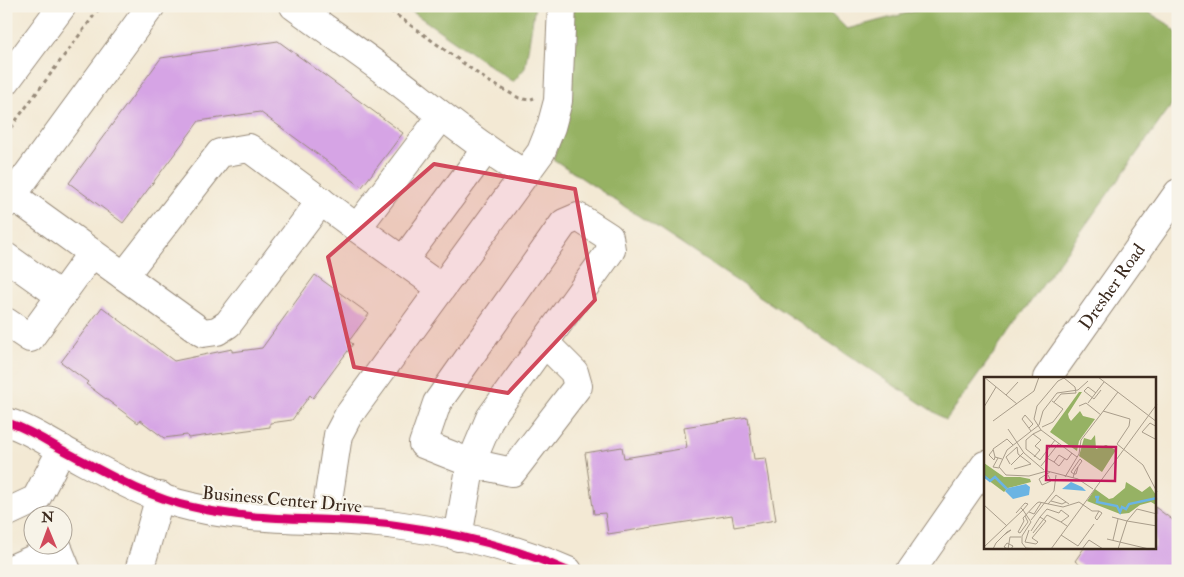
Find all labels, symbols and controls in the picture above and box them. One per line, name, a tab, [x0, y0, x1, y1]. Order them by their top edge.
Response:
street label: Dresher Road	[1073, 239, 1150, 334]
inset map	[984, 377, 1156, 550]
street label: Business Center Drive	[201, 482, 363, 518]
north arrow	[22, 504, 72, 554]
text: N	[40, 509, 55, 526]

